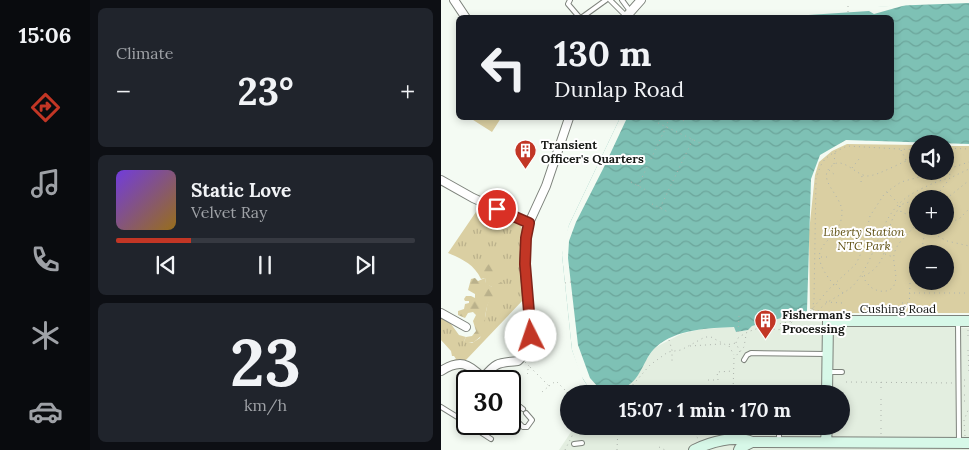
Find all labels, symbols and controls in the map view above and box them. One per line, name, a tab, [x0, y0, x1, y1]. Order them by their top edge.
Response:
text: 15:06	[19, 21, 71, 49]
text: 130 m	[554, 31, 651, 76]
icon: left	[471, 35, 536, 100]
text: Climate	[116, 43, 173, 63]
text: 23°	[237, 67, 294, 115]
text: −	[116, 74, 131, 110]
text: +	[400, 74, 415, 110]
text: Dunlap Road	[554, 75, 684, 103]
icon: directions	[28, 90, 63, 125]
map controls	[909, 135, 954, 290]
button: sound	[909, 135, 954, 180]
place label: Transient Officer's Quarters	[541, 137, 644, 166]
building icon: Transient Officer's Quarters	[513, 139, 537, 170]
icon: music	[28, 166, 63, 201]
text: Static Love	[191, 178, 291, 202]
pin	[476, 188, 518, 230]
button: +	[909, 190, 954, 235]
icon: arrive	[483, 195, 511, 223]
text: Velvet Ray	[191, 202, 267, 222]
park label: Liberty Station NTC Park	[823, 224, 905, 253]
icon: phone	[28, 242, 63, 277]
button: −	[909, 245, 954, 290]
icon: previous	[152, 251, 180, 279]
icon: pause	[251, 251, 279, 279]
icon: next	[351, 251, 379, 279]
street label: Cushing Road	[860, 301, 936, 316]
place label: Fisherman's Processing	[782, 307, 851, 336]
position arrow	[504, 309, 556, 361]
building icon: Fisherman's Processing	[754, 309, 778, 340]
icon: climate	[28, 318, 63, 353]
text: 23	[230, 321, 301, 404]
speed limit sign: 30	[456, 370, 521, 435]
icon: car	[28, 394, 63, 429]
text: km/h	[244, 395, 287, 415]
text: 15:07 · 1 min · 170 m	[619, 398, 791, 422]

